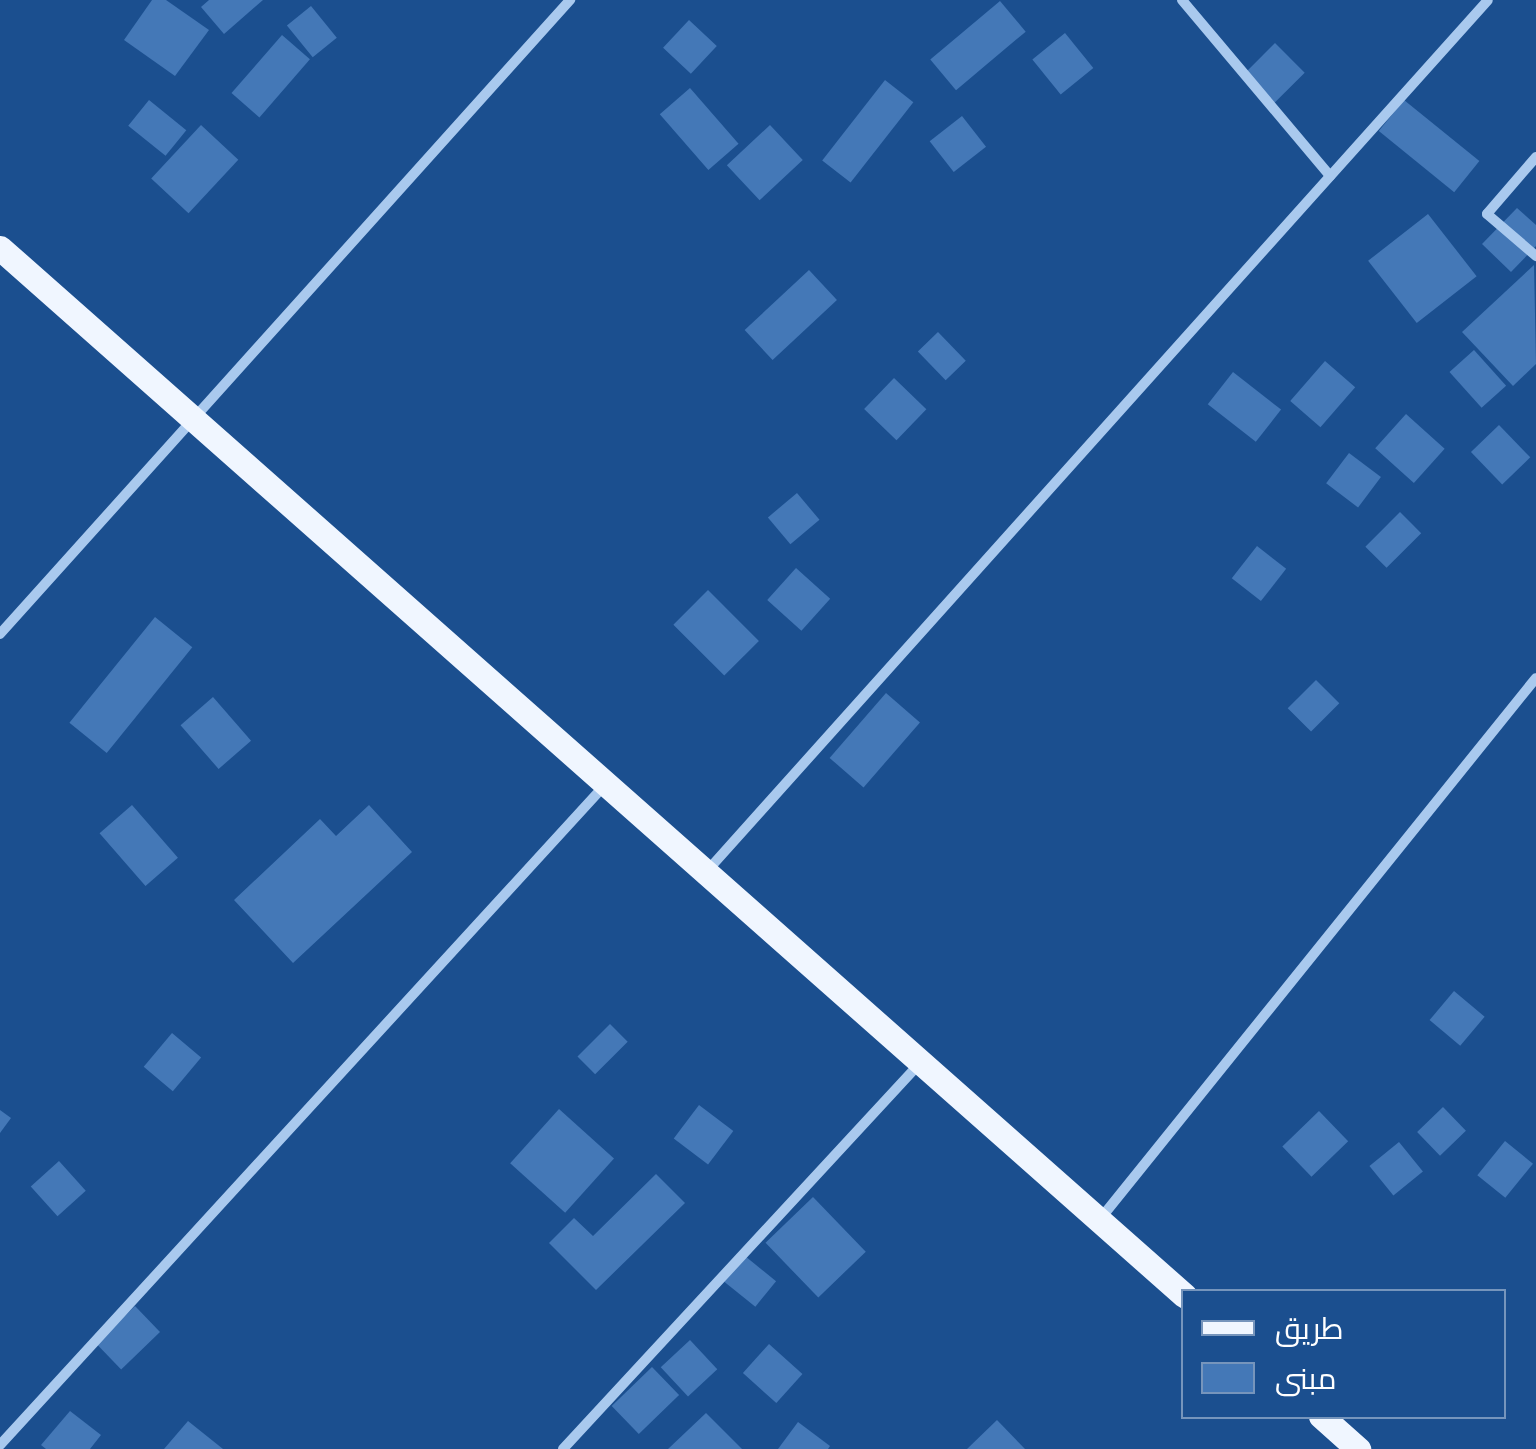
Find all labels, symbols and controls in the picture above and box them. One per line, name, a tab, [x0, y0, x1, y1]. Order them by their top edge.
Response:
legend	[1181, 1289, 1506, 1419]
text: طريق	[1275, 1309, 1344, 1348]
text: مبنى	[1275, 1359, 1336, 1398]

